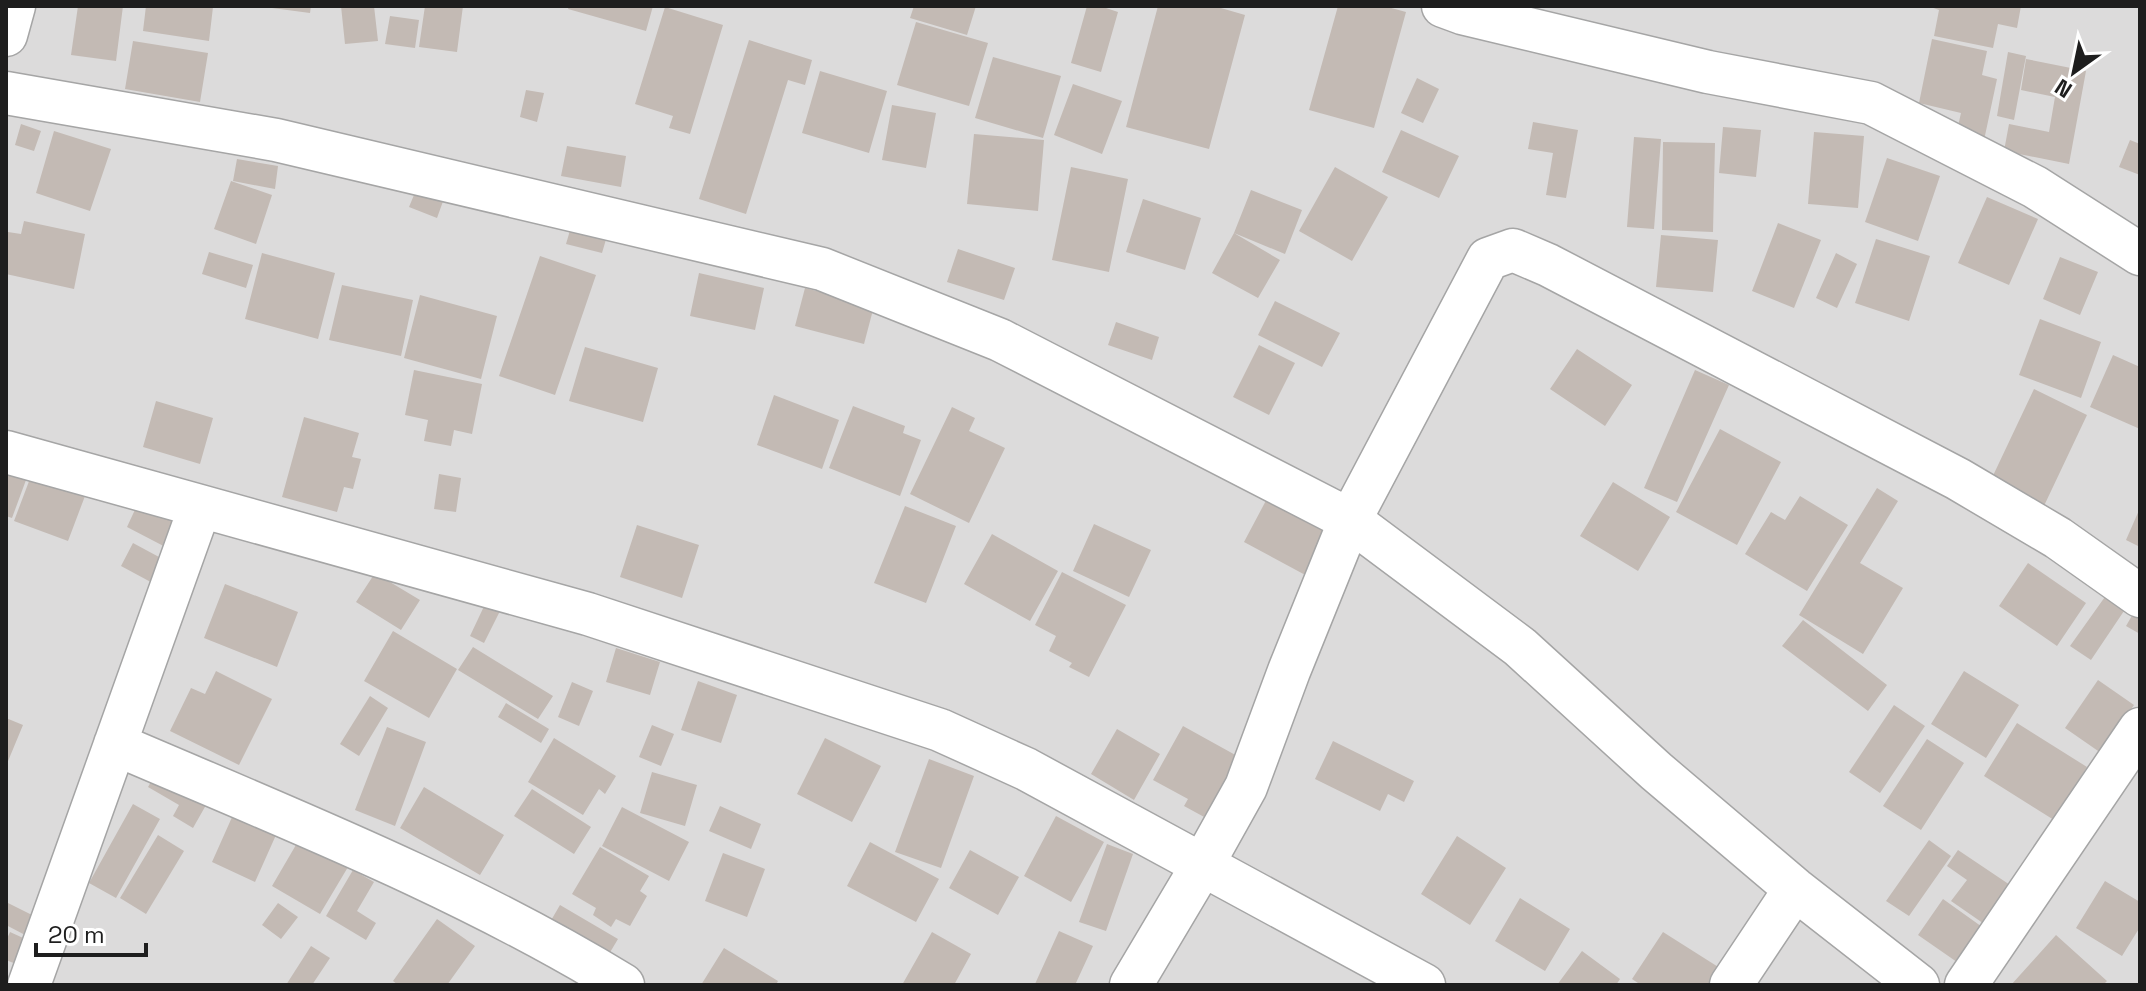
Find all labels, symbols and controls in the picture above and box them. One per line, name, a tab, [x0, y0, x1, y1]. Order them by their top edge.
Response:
north arrow	[2034, 32, 2114, 112]
text: N	[2049, 73, 2077, 105]
scale bar	[36, 907, 146, 957]
text: 20 m	[48, 919, 105, 950]

